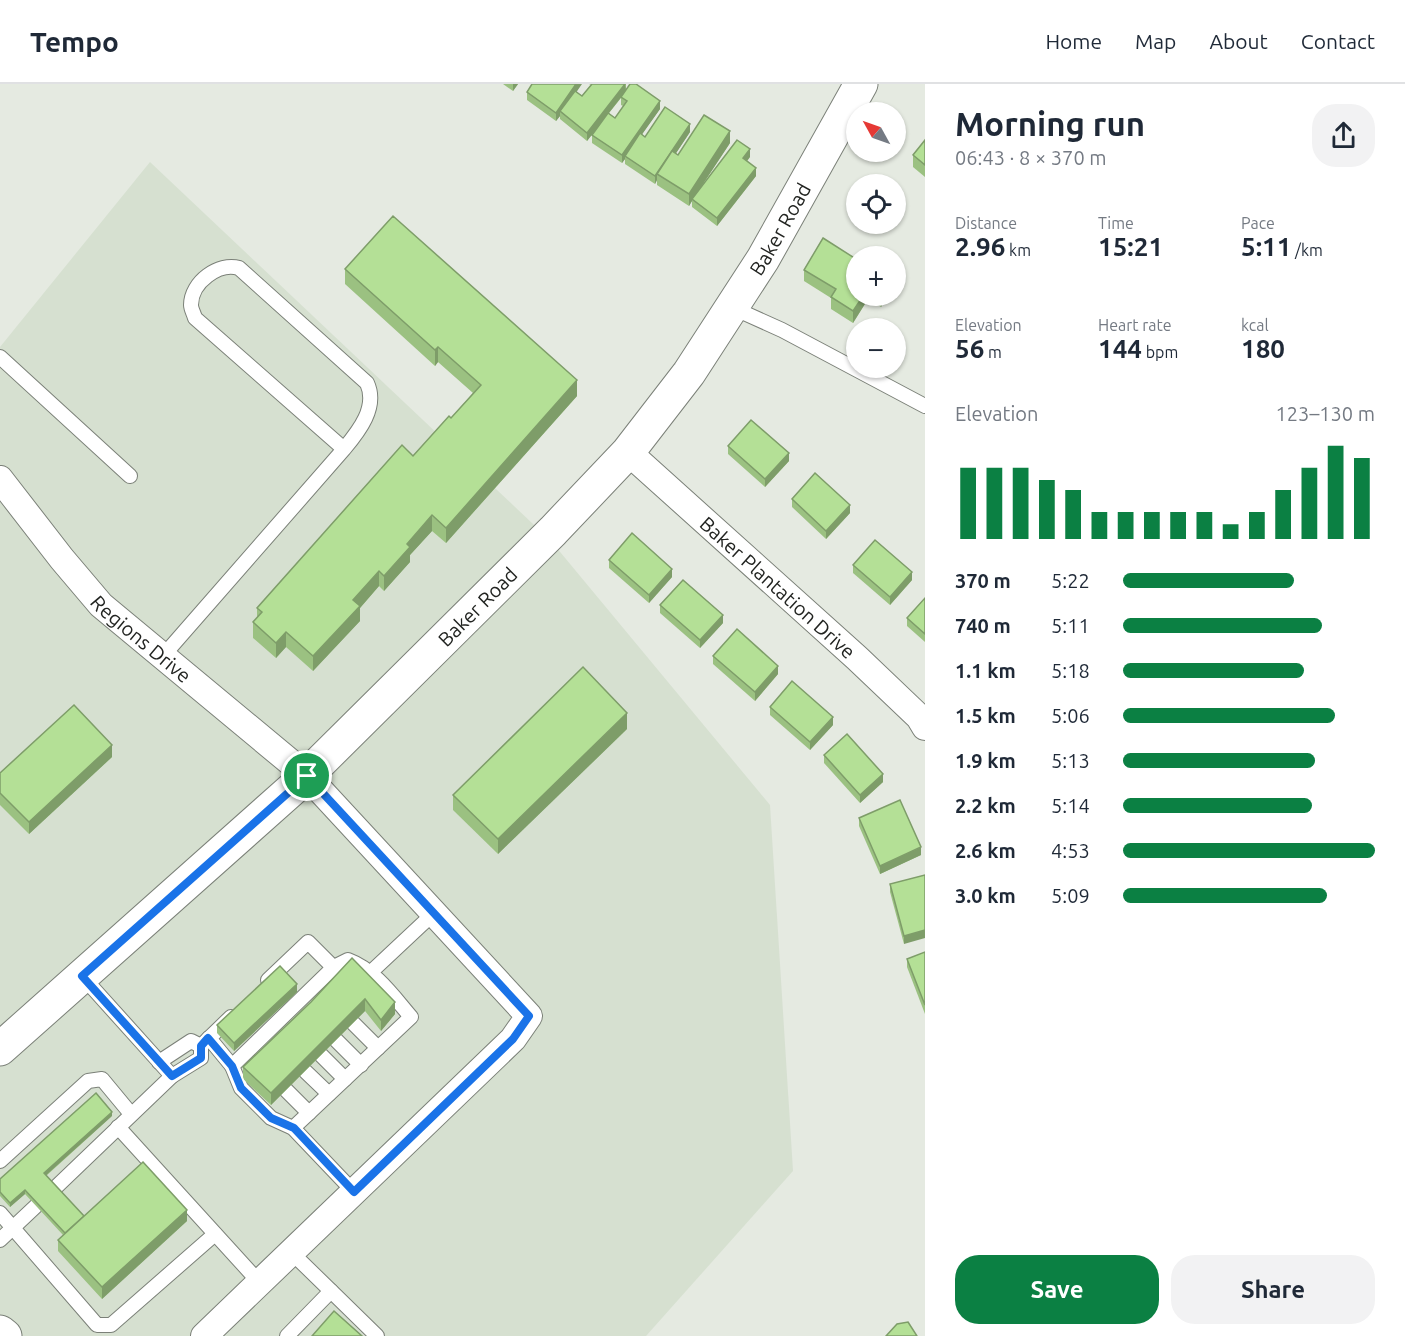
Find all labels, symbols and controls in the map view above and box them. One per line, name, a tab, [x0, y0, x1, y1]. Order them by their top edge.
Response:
text: Tempo	[30, 26, 119, 57]
text: Home	[1045, 29, 1102, 53]
text: Map	[1135, 29, 1176, 53]
text: About	[1209, 29, 1268, 53]
text: Contact	[1301, 29, 1375, 53]
north arrow	[846, 102, 906, 162]
map controls	[846, 102, 906, 378]
button: share	[1312, 104, 1375, 167]
text: Morning run	[955, 105, 1145, 142]
text: 06:43 · 8 × 370 m	[955, 146, 1107, 169]
button: locate	[846, 174, 906, 234]
street label: Baker Road	[744, 179, 815, 279]
text: Distance	[955, 214, 1017, 232]
text: Time	[1098, 214, 1134, 232]
text: Pace	[1241, 214, 1275, 232]
text: 2.96	[955, 232, 1005, 261]
text: 15:21	[1098, 232, 1163, 261]
text: 5:11	[1241, 232, 1291, 261]
text: km	[1005, 241, 1031, 259]
text: /km	[1291, 241, 1323, 259]
button: +	[846, 246, 906, 306]
text: Elevation	[955, 316, 1022, 334]
text: Heart rate	[1098, 316, 1172, 334]
text: kcal	[1241, 316, 1269, 334]
button: −	[846, 318, 906, 378]
text: 56	[955, 334, 984, 363]
text: 144	[1098, 334, 1142, 363]
text: 180	[1241, 334, 1285, 363]
text: m	[984, 343, 1002, 361]
text: bpm	[1142, 343, 1178, 361]
text: Elevation	[955, 402, 1038, 425]
text: 123–130 m	[1276, 402, 1375, 425]
street label: Baker Plantation Drive	[696, 511, 861, 663]
street label: Baker Road	[433, 562, 521, 650]
text: 370 m	[955, 569, 1011, 592]
text: 5:22	[1051, 569, 1090, 592]
street label: Regions Drive	[86, 590, 196, 687]
text: 740 m	[955, 614, 1011, 637]
text: 5:11	[1051, 614, 1090, 637]
text: 1.1 km	[955, 659, 1016, 682]
text: 5:18	[1051, 659, 1090, 682]
text: 1.5 km	[955, 704, 1016, 727]
text: 5:06	[1051, 704, 1090, 727]
text: 1.9 km	[955, 749, 1016, 772]
text: 5:13	[1051, 749, 1090, 772]
pin	[281, 750, 332, 801]
icon: arrive	[290, 759, 323, 792]
text: 2.2 km	[955, 794, 1016, 817]
text: 5:14	[1051, 794, 1090, 817]
text: 2.6 km	[955, 839, 1016, 862]
text: 4:53	[1051, 839, 1090, 862]
text: 3.0 km	[955, 884, 1016, 907]
text: 5:09	[1051, 884, 1090, 907]
button: Save	[955, 1255, 1159, 1324]
button: Share	[1171, 1255, 1375, 1324]

